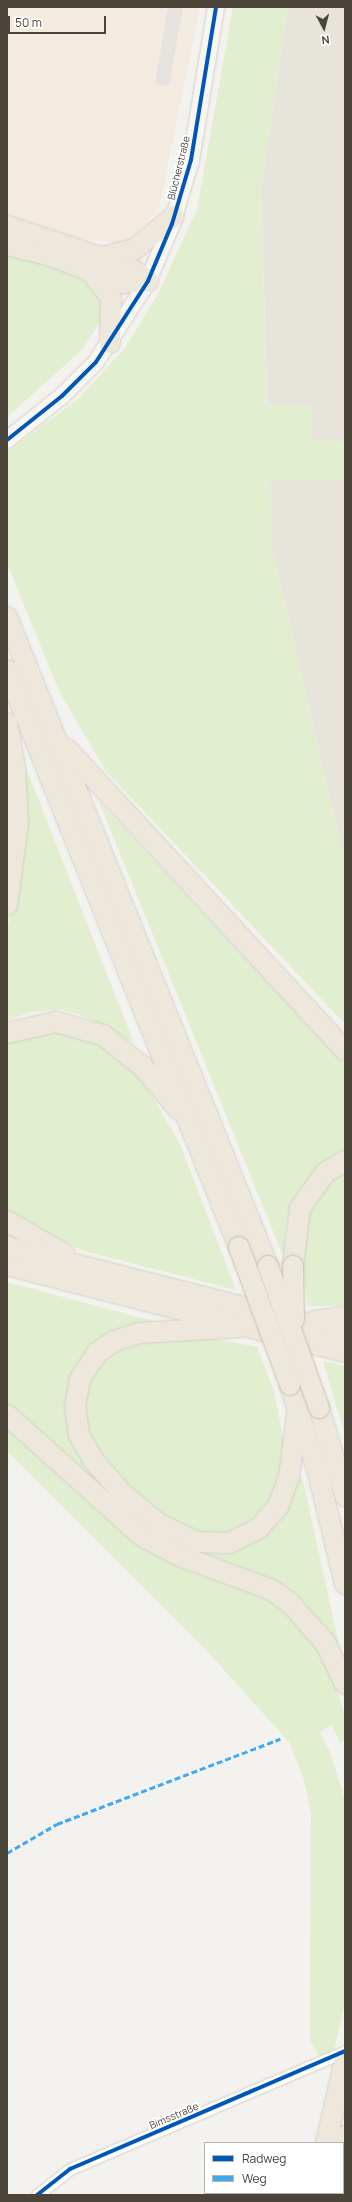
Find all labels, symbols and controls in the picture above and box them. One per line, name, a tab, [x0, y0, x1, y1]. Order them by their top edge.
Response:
scale bar	[10, 8, 108, 34]
north arrow	[304, 8, 344, 48]
text: 50 m	[15, 14, 42, 31]
text: N	[321, 32, 330, 48]
street label: Blücherstraße	[165, 135, 193, 201]
street label: Bimsstraße	[148, 2100, 200, 2132]
legend	[204, 2142, 344, 2194]
text: Radweg	[242, 2150, 286, 2167]
text: Weg	[242, 2170, 267, 2187]

